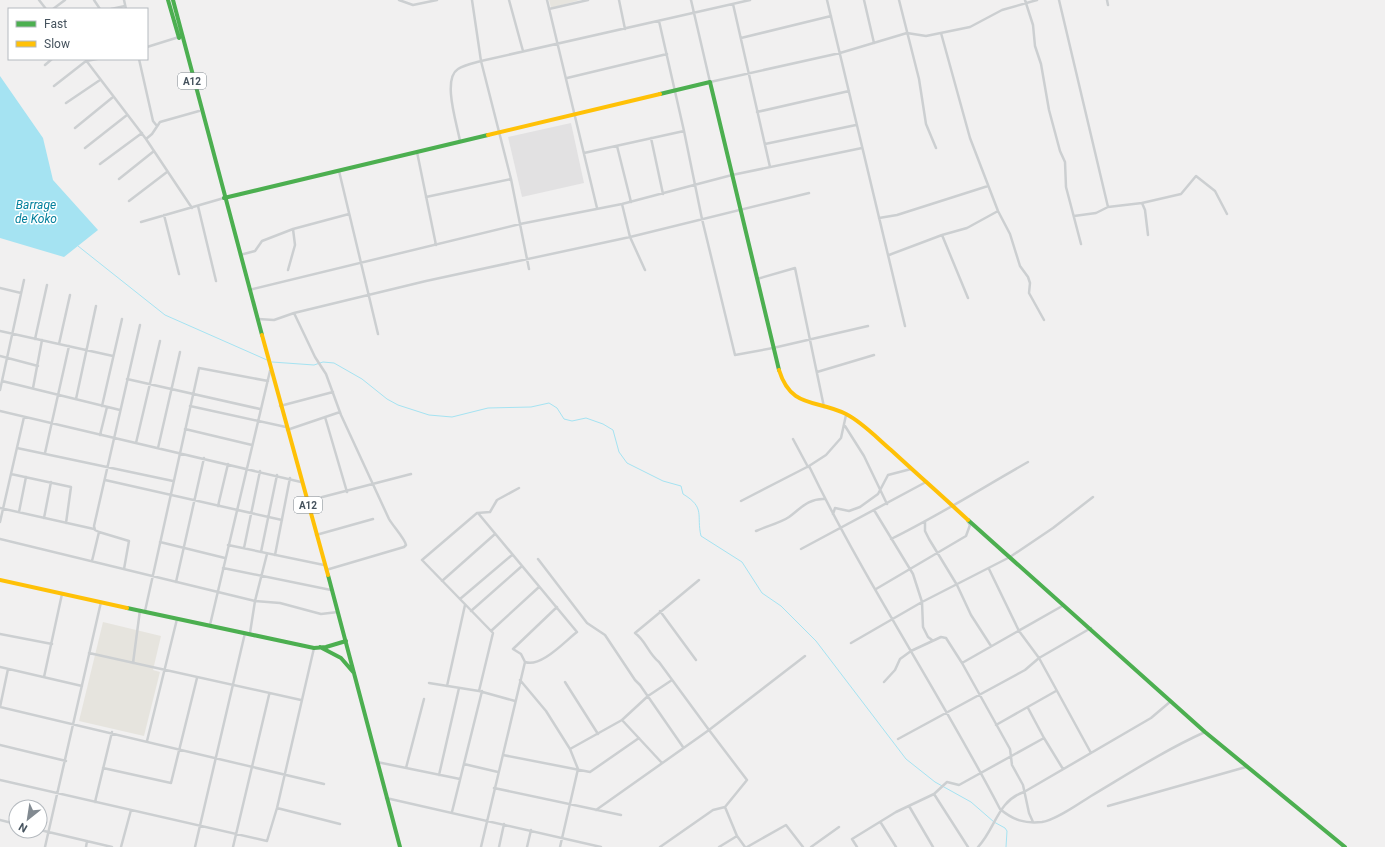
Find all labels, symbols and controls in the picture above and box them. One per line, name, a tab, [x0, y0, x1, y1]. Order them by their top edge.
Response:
legend	[8, 8, 148, 60]
text: Fast	[44, 17, 67, 31]
text: Slow	[44, 37, 70, 51]
road number: A12	[178, 73, 206, 89]
water label: Barrage de Koko	[15, 198, 57, 226]
road number: A12	[294, 497, 322, 513]
north arrow	[8, 799, 48, 839]
text: N	[16, 820, 30, 835]

